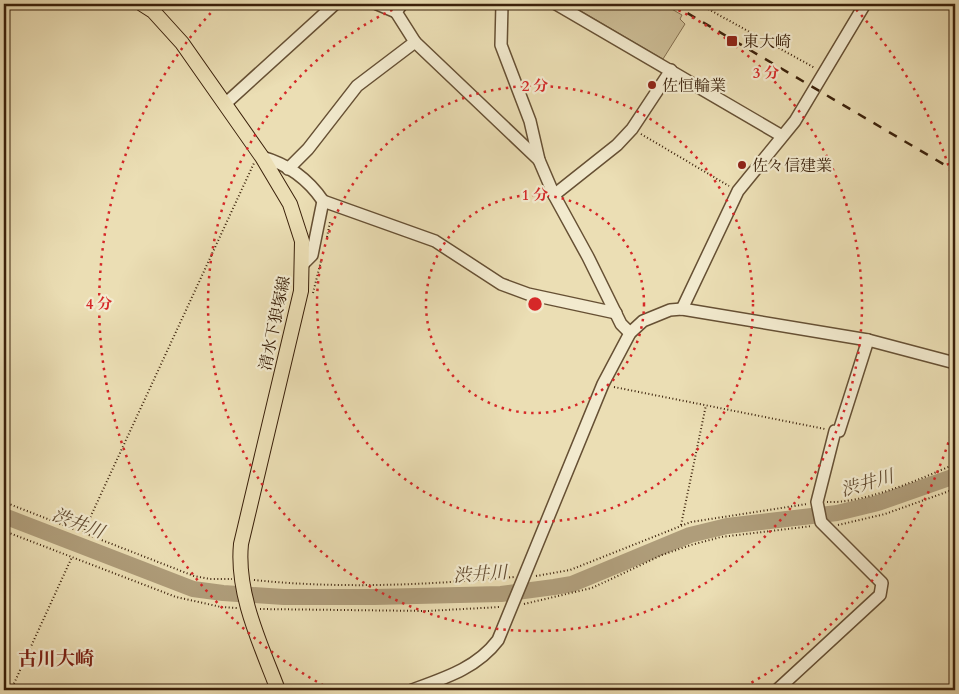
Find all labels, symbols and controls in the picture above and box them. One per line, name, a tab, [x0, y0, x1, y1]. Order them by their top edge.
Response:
place label: 東大崎	[743, 31, 791, 53]
marker: 東大崎	[725, 34, 739, 48]
text: 3 分	[753, 63, 779, 83]
place label: 佐恒輪業	[662, 75, 726, 97]
text: 2 分	[522, 76, 548, 96]
marker: 佐恒輪業	[646, 79, 658, 91]
place label: 佐々信建業	[752, 155, 832, 177]
marker: 佐々信建業	[736, 159, 748, 171]
text: 1 分	[522, 185, 548, 205]
street label: 清水下狼塚線	[254, 274, 296, 372]
text: 4 分	[86, 294, 112, 314]
centre of rings	[526, 295, 544, 313]
water label: 渋井川	[838, 463, 898, 503]
water label: 渋井川	[48, 502, 109, 546]
water label: 渋井川	[452, 560, 510, 589]
district label: 古川大崎	[18, 646, 94, 672]

